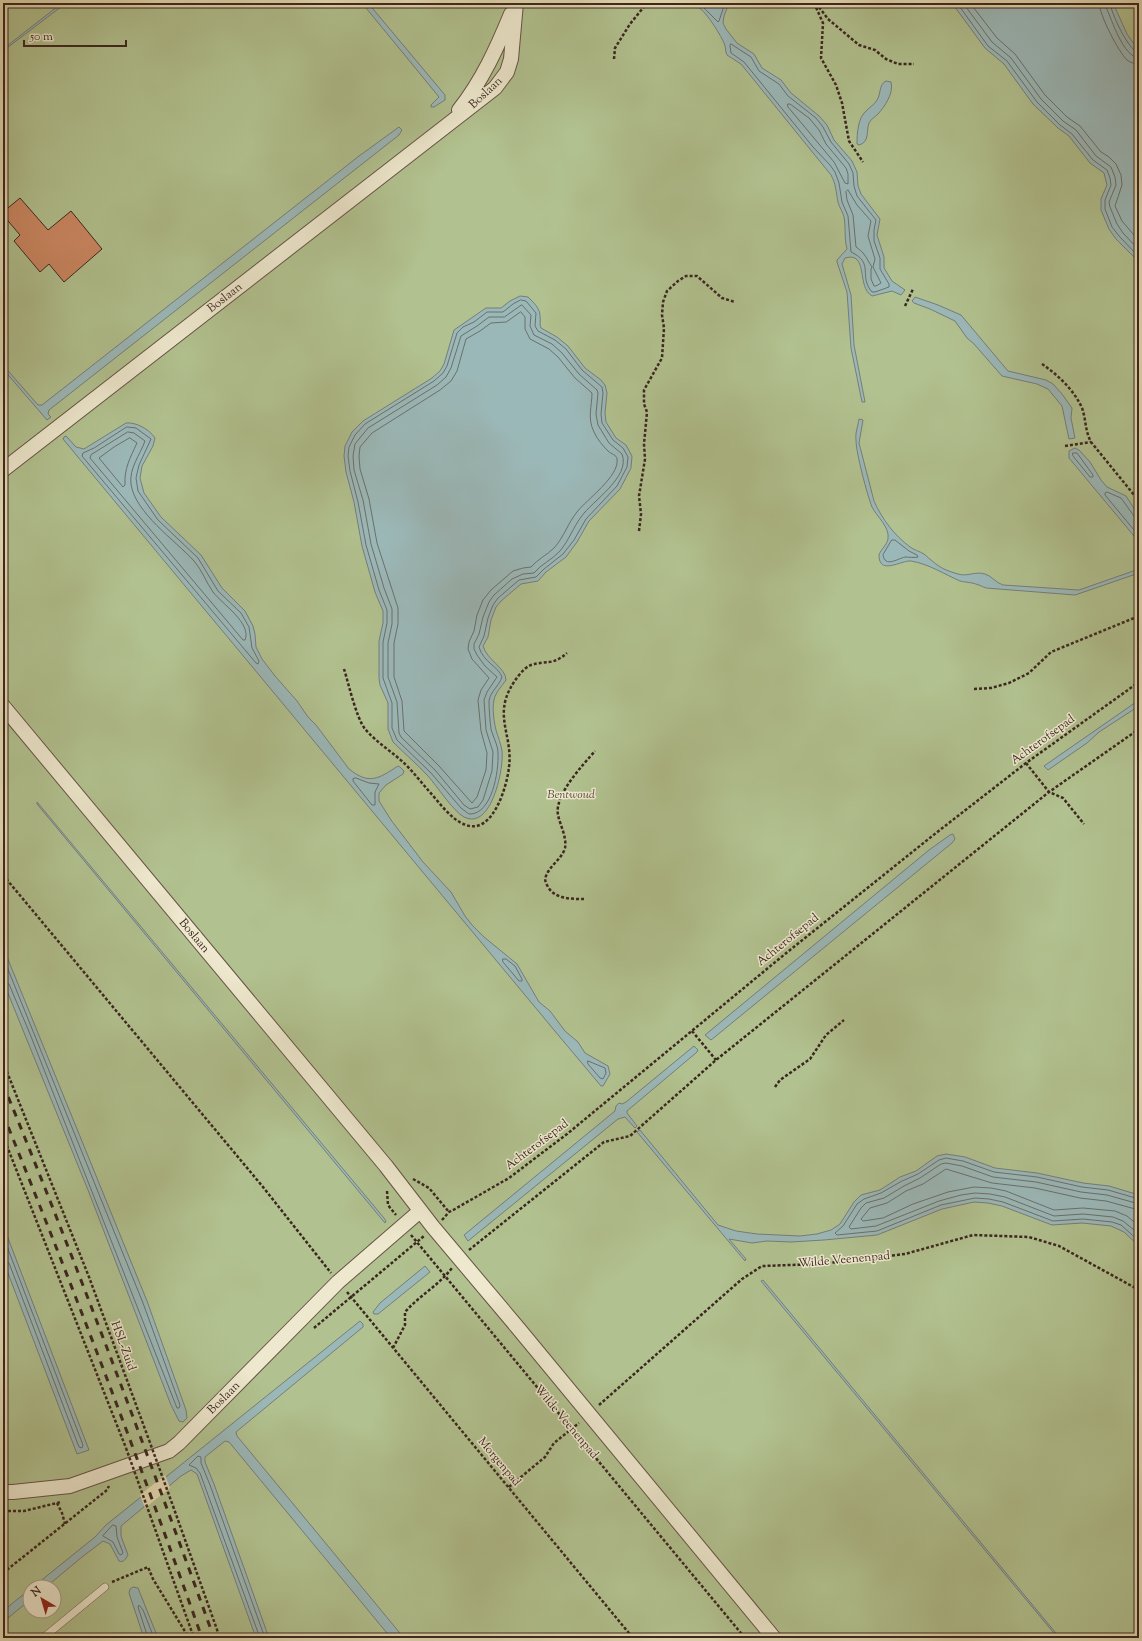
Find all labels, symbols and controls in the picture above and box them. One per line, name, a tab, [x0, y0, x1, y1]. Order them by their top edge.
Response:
scale bar	[24, 22, 126, 48]
text: 50 m	[29, 28, 53, 46]
street label: Boslaan	[465, 73, 507, 113]
street label: Boslaan	[204, 278, 246, 318]
street label: Achterofsepad	[1007, 710, 1079, 769]
park label: Bentwoud	[547, 786, 595, 804]
street label: Achterofsepad	[753, 909, 823, 971]
street label: Boslaan	[174, 915, 214, 957]
street label: Achterofsepad	[501, 1115, 573, 1175]
street label: Wilde Veenenpad	[797, 1247, 891, 1273]
street label: HSL-Zuid	[106, 1319, 140, 1374]
street label: Boslaan	[203, 1377, 245, 1419]
street label: Wilde Veenenpad	[530, 1381, 603, 1463]
street label: Morgenpad	[473, 1434, 525, 1491]
north arrow	[22, 1579, 62, 1619]
text: N	[27, 1583, 45, 1602]

